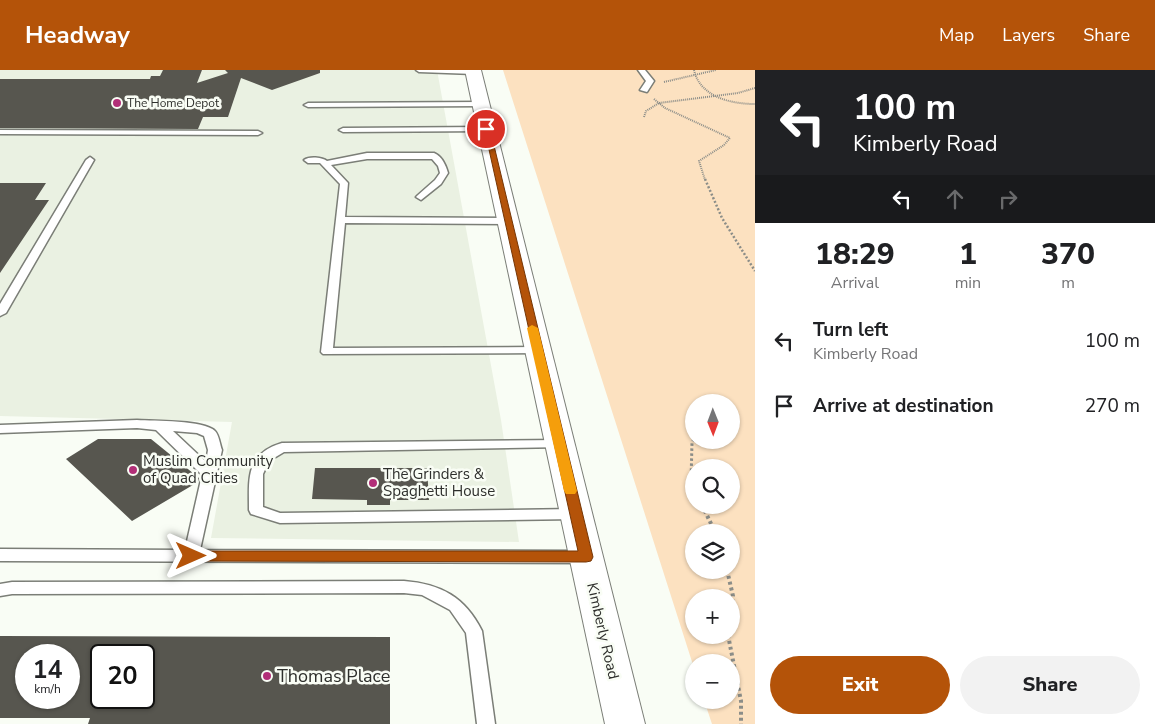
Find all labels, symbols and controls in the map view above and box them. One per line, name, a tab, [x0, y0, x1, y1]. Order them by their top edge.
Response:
text: Headway	[25, 19, 130, 51]
text: Map	[939, 23, 974, 47]
text: Layers	[1002, 23, 1055, 47]
text: Share	[1083, 23, 1130, 47]
text: 100 m	[853, 84, 956, 131]
icon: left	[770, 90, 835, 155]
place label: The Home Depot	[127, 95, 220, 111]
marker: The Home Depot	[111, 97, 123, 109]
pin	[465, 108, 507, 150]
icon: arrive	[472, 115, 500, 143]
text: Kimberly Road	[853, 129, 998, 159]
icon: left	[888, 185, 916, 213]
icon: ahead	[941, 185, 969, 213]
icon: right	[994, 185, 1022, 213]
text: 18:29	[815, 234, 895, 275]
text: 1	[959, 234, 977, 275]
text: 370	[1041, 234, 1095, 275]
text: Arrival	[831, 272, 879, 294]
text: min	[955, 272, 981, 294]
text: m	[1061, 272, 1075, 294]
text: Turn left	[813, 317, 888, 343]
icon: left	[770, 327, 798, 355]
text: 100 m	[1085, 328, 1140, 354]
text: Kimberly Road	[813, 343, 918, 365]
icon: arrive	[770, 392, 798, 420]
text: Arrive at destination	[813, 393, 994, 419]
text: 270 m	[1085, 393, 1140, 419]
north arrow	[685, 394, 740, 449]
map controls	[685, 394, 740, 709]
place label: Muslim Community of Quad Cities	[143, 451, 273, 488]
button: search	[685, 459, 740, 514]
marker: Muslim Community of Quad Cities	[127, 464, 139, 476]
place label: The Grinders & Spaghetti House	[383, 464, 495, 501]
marker: The Grinders & Spaghetti House	[367, 477, 379, 489]
button: layers	[685, 524, 740, 579]
position arrow	[164, 529, 216, 581]
street label: Kimberly Road	[582, 581, 624, 681]
button: +	[685, 589, 740, 644]
speed limit sign: 20	[90, 644, 155, 709]
text: 14	[32, 653, 63, 687]
button: −	[685, 654, 740, 709]
button: Exit	[770, 656, 950, 714]
button: Share	[960, 656, 1140, 714]
place label: Thomas Place	[277, 664, 390, 688]
marker: Thomas Place	[261, 670, 273, 682]
text: km/h	[34, 681, 61, 697]

